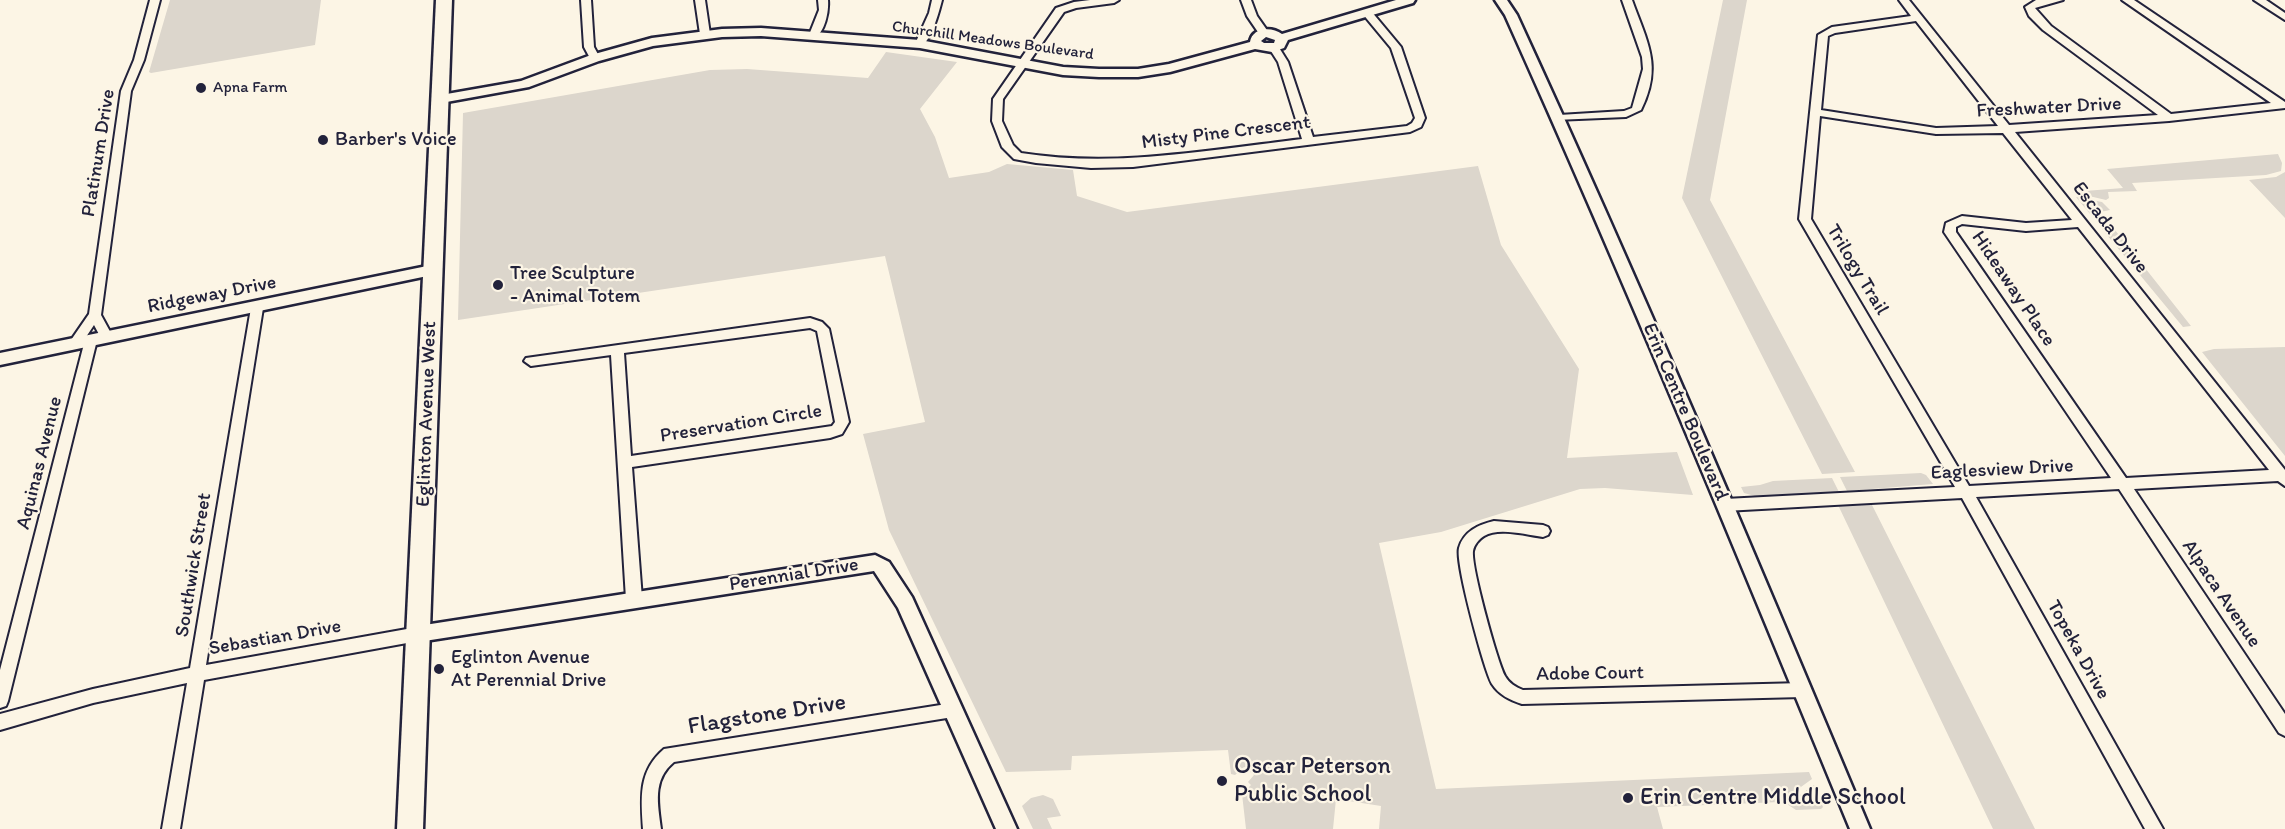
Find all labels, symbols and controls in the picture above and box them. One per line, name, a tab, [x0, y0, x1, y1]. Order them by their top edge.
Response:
street label: Churchill Meadows Boulevard	[891, 17, 1095, 65]
place label: Apna Farm	[213, 78, 287, 98]
marker: Apna Farm	[194, 81, 208, 95]
street label: Platinum Drive	[77, 87, 121, 219]
street label: Freshwater Drive	[1976, 92, 2122, 124]
street label: Misty Pine Crescent	[1140, 111, 1312, 155]
place label: Barber's Voice	[335, 128, 457, 152]
marker: Barber's Voice	[316, 133, 330, 147]
street label: Escada Drive	[2067, 177, 2153, 279]
street label: Trilogy Trail	[1821, 220, 1893, 320]
street label: Hideaway Place	[1966, 227, 2060, 351]
place label: Tree Sculpture - Animal Totem	[510, 262, 640, 309]
street label: Ridgeway Drive	[145, 271, 279, 319]
marker: Tree Sculpture - Animal Totem	[491, 278, 505, 292]
street label: Erin Centre Boulevard	[1637, 320, 1733, 504]
street label: Eglinton Avenue West	[412, 321, 442, 507]
street label: Aquinas Avenue	[12, 394, 68, 532]
street label: Preservation Circle	[658, 399, 824, 449]
street label: Eaglesview Drive	[1930, 454, 2074, 486]
street label: Southwick Street	[171, 491, 217, 639]
street label: Alpaca Avenue	[2176, 535, 2266, 653]
street label: Perennial Drive	[728, 553, 860, 597]
street label: Topeka Drive	[2041, 596, 2115, 704]
street label: Sebastian Drive	[207, 615, 343, 661]
place label: Eglinton Avenue At Perennial Drive	[451, 646, 606, 693]
street label: Adobe Court	[1536, 661, 1644, 687]
marker: Eglinton Avenue At Perennial Drive	[432, 662, 446, 676]
street label: Flagstone Drive	[686, 688, 848, 742]
place label: Oscar Peterson Public School	[1234, 753, 1391, 809]
marker: Oscar Peterson Public School	[1215, 774, 1229, 788]
place label: Erin Centre Middle School	[1640, 784, 1906, 812]
marker: Erin Centre Middle School	[1621, 791, 1635, 805]

